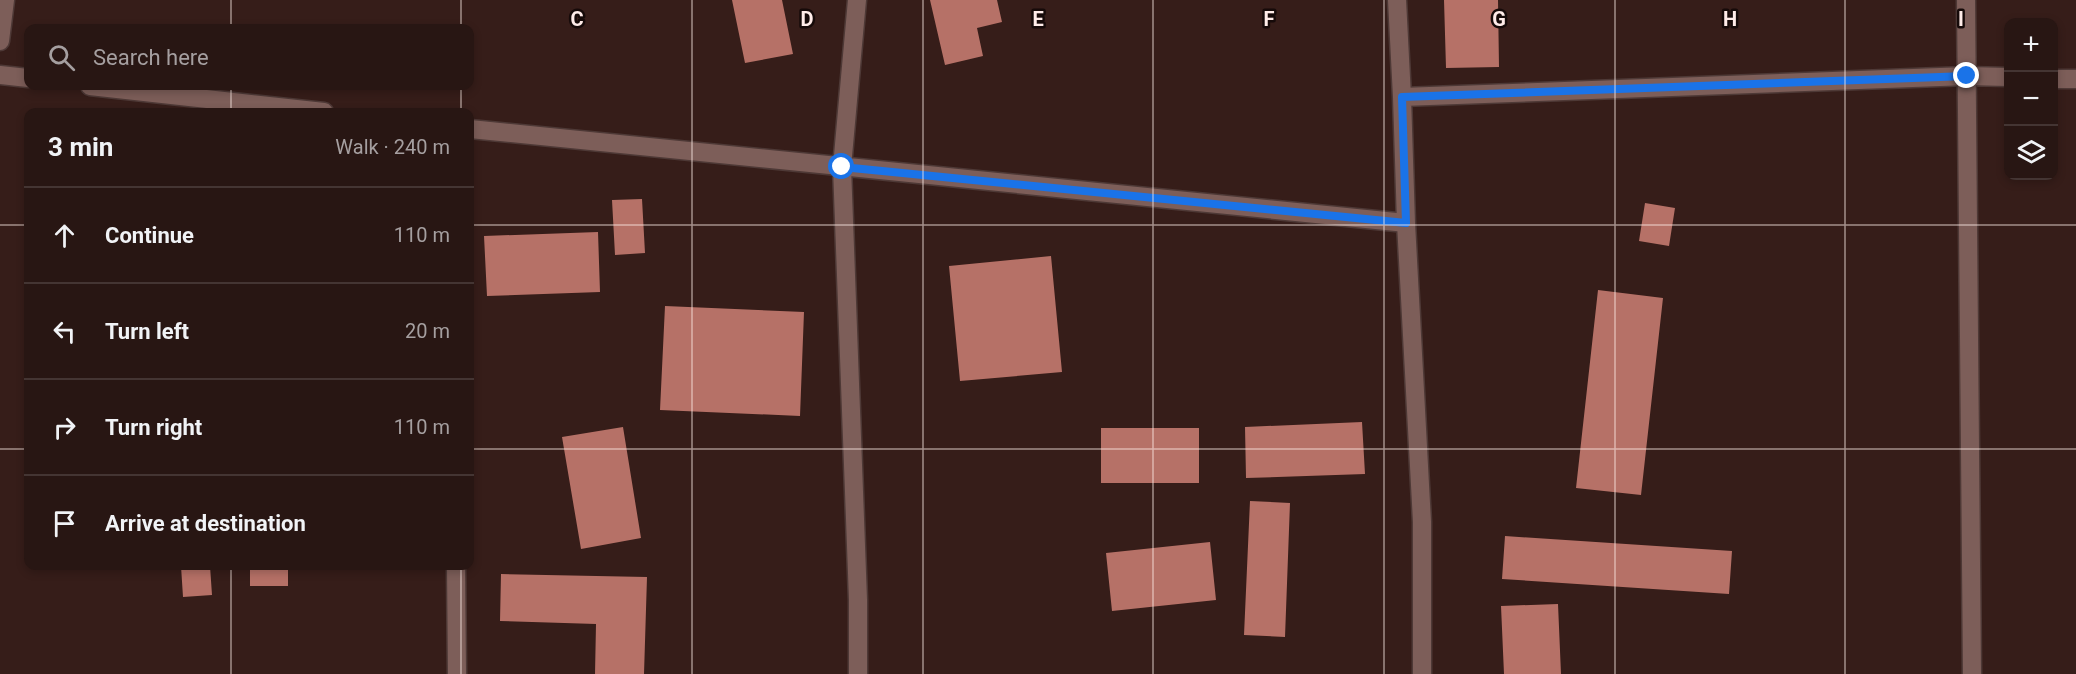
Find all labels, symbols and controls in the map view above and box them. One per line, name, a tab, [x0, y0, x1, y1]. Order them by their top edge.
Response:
text: C	[570, 7, 584, 31]
text: D	[801, 7, 814, 31]
text: E	[1032, 7, 1044, 31]
text: F	[1264, 7, 1275, 31]
text: G	[1492, 7, 1506, 31]
text: H	[1723, 7, 1737, 31]
text: I	[1958, 7, 1964, 31]
map controls	[2004, 18, 2058, 180]
button: +	[2004, 18, 2058, 72]
search box	[24, 24, 474, 90]
icon: search	[45, 41, 78, 74]
text: Search here	[93, 45, 209, 70]
route end	[1953, 62, 1979, 88]
button: −	[2004, 72, 2058, 126]
button: layers	[2004, 126, 2058, 180]
text: 3 min	[48, 132, 113, 162]
text: Walk · 240 m	[335, 135, 450, 159]
route start	[828, 153, 854, 179]
icon: ahead	[48, 219, 81, 252]
text: Continue	[105, 223, 194, 248]
text: 110 m	[394, 223, 450, 247]
icon: left	[48, 315, 81, 348]
text: Turn left	[105, 319, 189, 344]
text: 20 m	[405, 319, 450, 343]
icon: right	[48, 411, 81, 444]
text: Turn right	[105, 415, 202, 440]
text: 110 m	[394, 415, 450, 439]
icon: arrive	[48, 507, 81, 540]
text: Arrive at destination	[105, 511, 306, 536]

